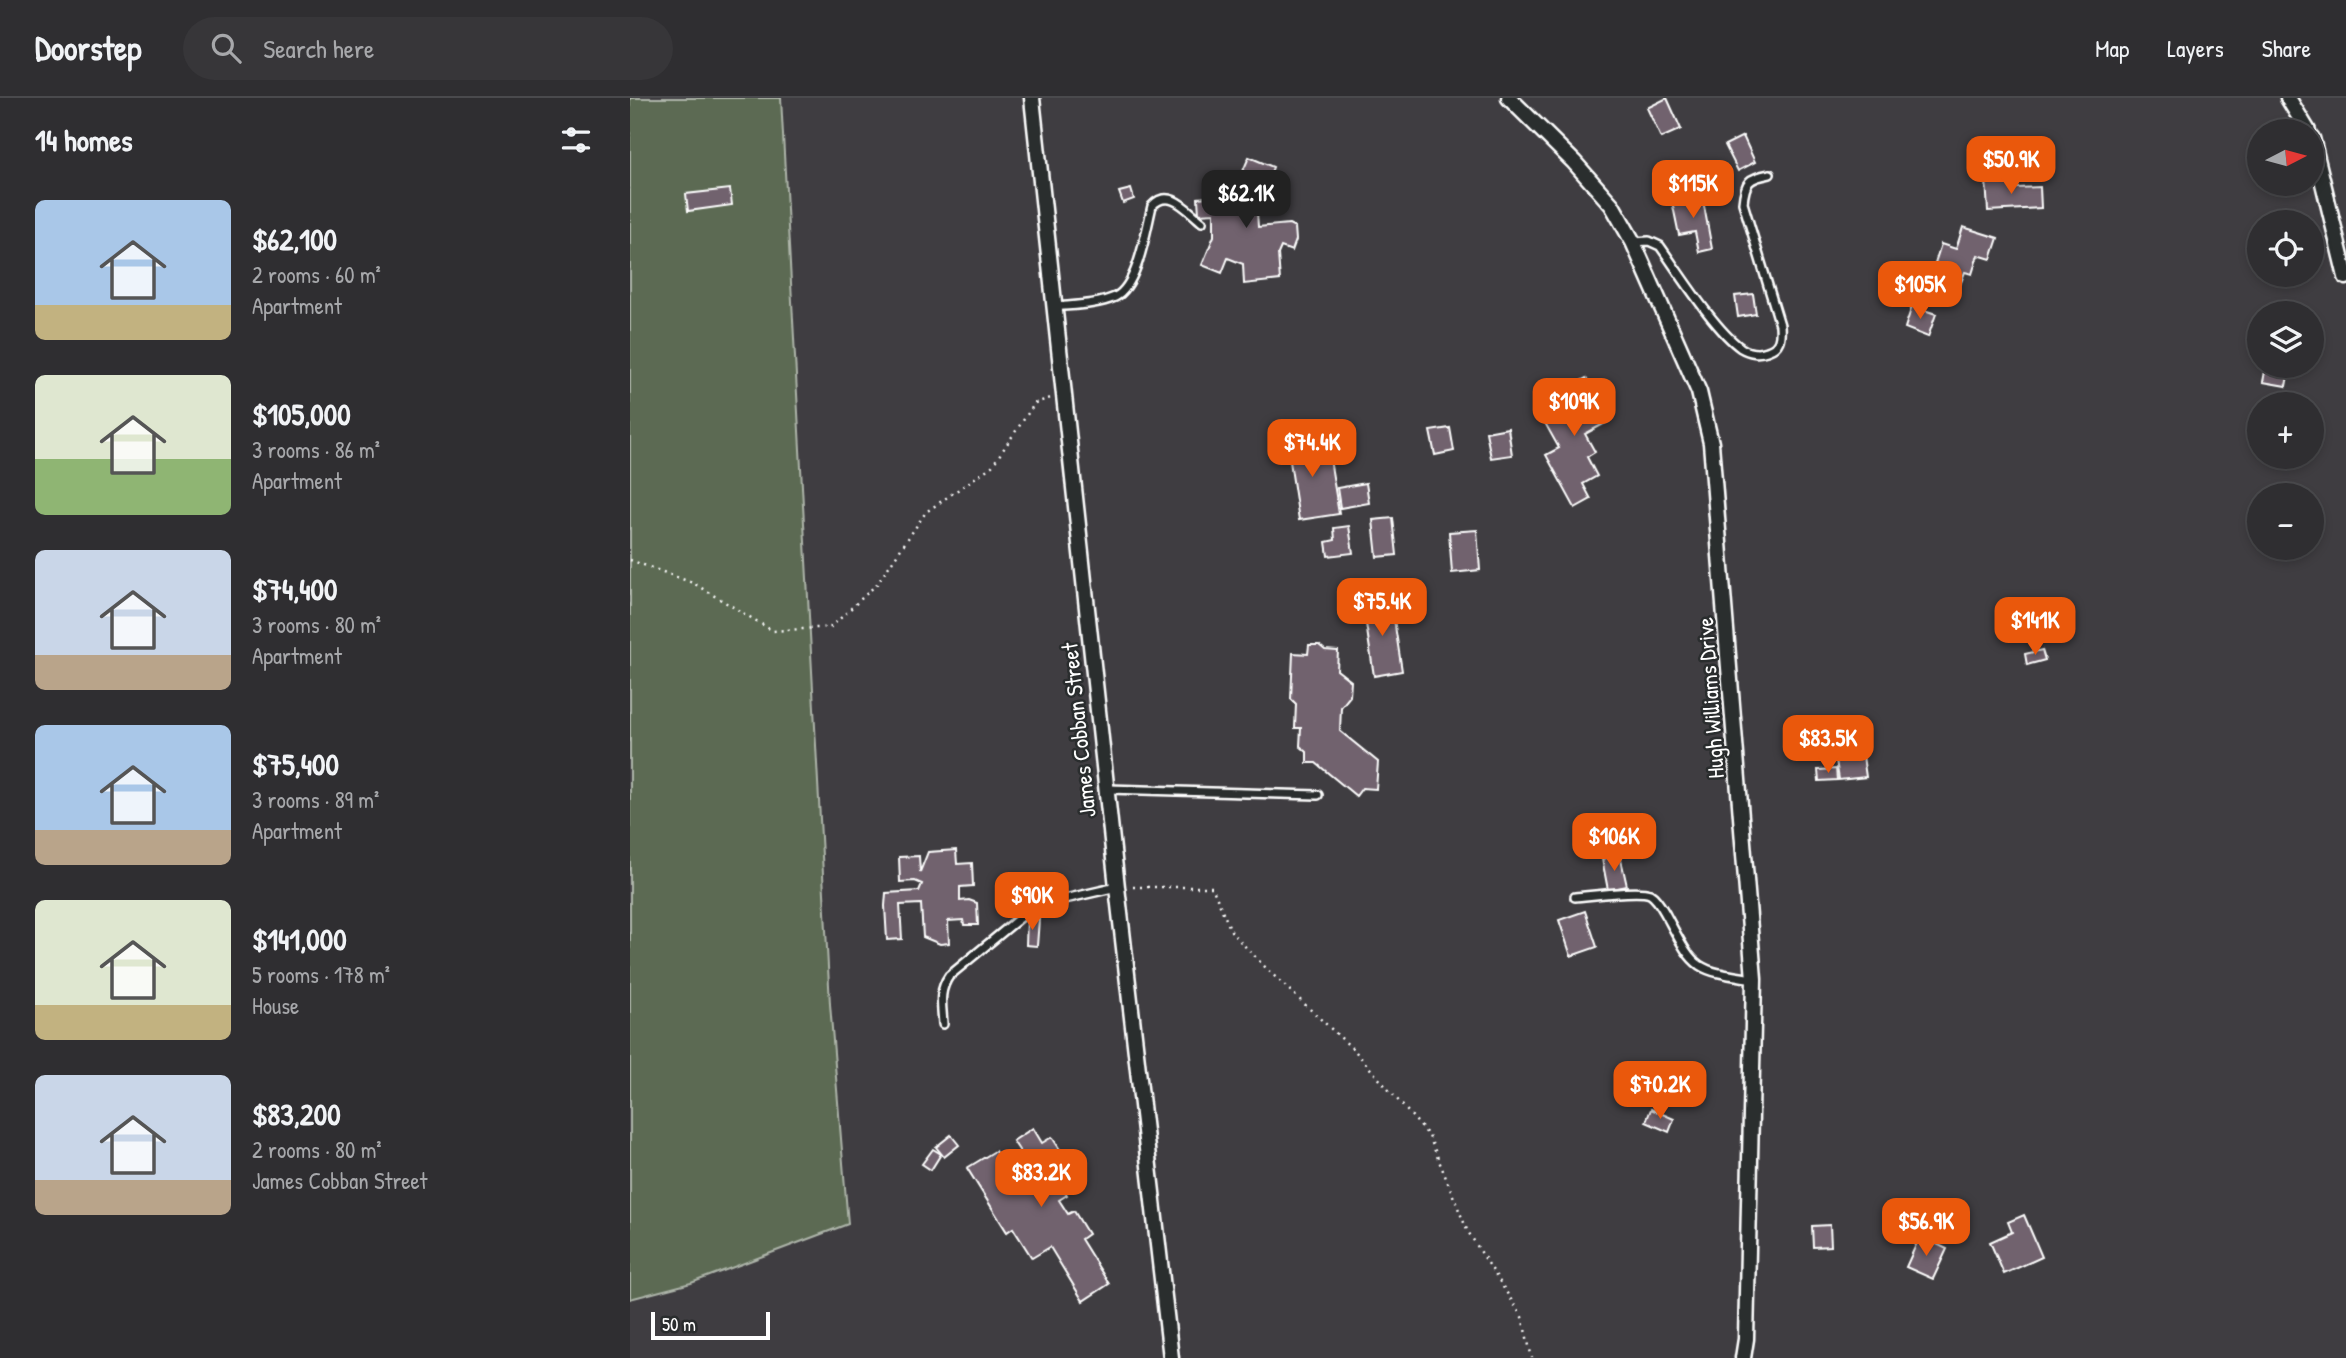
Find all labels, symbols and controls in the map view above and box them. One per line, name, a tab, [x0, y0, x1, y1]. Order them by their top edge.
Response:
search box	[183, 17, 673, 80]
text: Doorstep	[35, 26, 141, 70]
icon: search	[207, 29, 245, 67]
text: Search here	[263, 31, 374, 66]
text: Map	[2095, 32, 2129, 64]
text: Layers	[2167, 32, 2224, 64]
text: Share	[2262, 32, 2311, 64]
north arrow	[2247, 119, 2324, 196]
map controls	[2247, 119, 2324, 560]
text: 14 homes	[35, 120, 133, 160]
icon: filters	[557, 121, 595, 159]
pin: $50.9K	[1954, 136, 2068, 196]
text: $50.9K	[1982, 143, 2040, 174]
pin: $115K	[1644, 160, 1742, 220]
text: $115K	[1668, 167, 1718, 198]
pin: $62.1K	[1189, 170, 1303, 230]
text: $62.1K	[1218, 177, 1274, 208]
button: locate	[2247, 210, 2324, 287]
text: $62,100	[252, 219, 337, 259]
icon: home	[91, 228, 175, 312]
text: 2 rooms · 60 m²	[252, 259, 381, 290]
pin: $105K	[1871, 262, 1969, 321]
text: $105K	[1894, 268, 1946, 299]
text: Apartment	[252, 290, 342, 321]
button: layers	[2247, 301, 2324, 378]
pin: $109K	[1525, 378, 1623, 438]
text: $109K	[1549, 385, 1599, 416]
button: +	[2247, 392, 2324, 469]
text: $105,000	[252, 394, 351, 434]
icon: home	[91, 403, 175, 487]
pin: $74.4K	[1255, 420, 1369, 479]
text: $74.4K	[1283, 426, 1341, 457]
text: 3 rooms · 86 m²	[252, 434, 380, 465]
text: Apartment	[252, 465, 342, 496]
button: −	[2247, 483, 2324, 560]
text: $74,400	[252, 569, 338, 609]
icon: home	[91, 578, 175, 662]
pin: $75.4K	[1325, 578, 1439, 638]
text: $75.4K	[1353, 585, 1411, 616]
pin: $141K	[1986, 598, 2084, 657]
text: $141K	[2010, 604, 2060, 635]
text: 3 rooms · 80 m²	[252, 609, 381, 640]
street label: Hugh Williams Drive	[1689, 616, 1731, 780]
text: Apartment	[252, 640, 342, 671]
street label: James Cobban Street	[1053, 640, 1103, 819]
pin: $83.5K	[1771, 716, 1885, 775]
text: $83.5K	[1799, 722, 1857, 753]
text: $75,400	[252, 744, 339, 784]
icon: home	[91, 753, 175, 837]
text: 3 rooms · 89 m²	[252, 784, 379, 815]
pin: $106K	[1565, 814, 1663, 873]
text: Apartment	[252, 815, 342, 846]
text: $106K	[1588, 820, 1640, 851]
pin: $90K	[991, 872, 1073, 932]
text: $90K	[1011, 879, 1053, 910]
text: $141,000	[252, 919, 347, 959]
icon: home	[91, 928, 175, 1012]
text: 5 rooms · 178 m²	[252, 959, 390, 990]
text: House	[252, 990, 299, 1021]
pin: $70.2K	[1603, 1062, 1717, 1121]
text: $70.2K	[1629, 1068, 1691, 1099]
text: $83,200	[252, 1094, 341, 1134]
icon: home	[91, 1103, 175, 1187]
text: 2 rooms · 80 m²	[252, 1134, 382, 1165]
pin: $83.2K	[984, 1150, 1098, 1209]
text: $83.2K	[1011, 1156, 1071, 1187]
text: James Cobban Street	[252, 1165, 428, 1196]
pin: $56.9K	[1869, 1198, 1983, 1258]
text: $56.9K	[1898, 1205, 1954, 1236]
scale bar	[651, 1309, 770, 1341]
text: 50 m	[662, 1311, 696, 1337]

